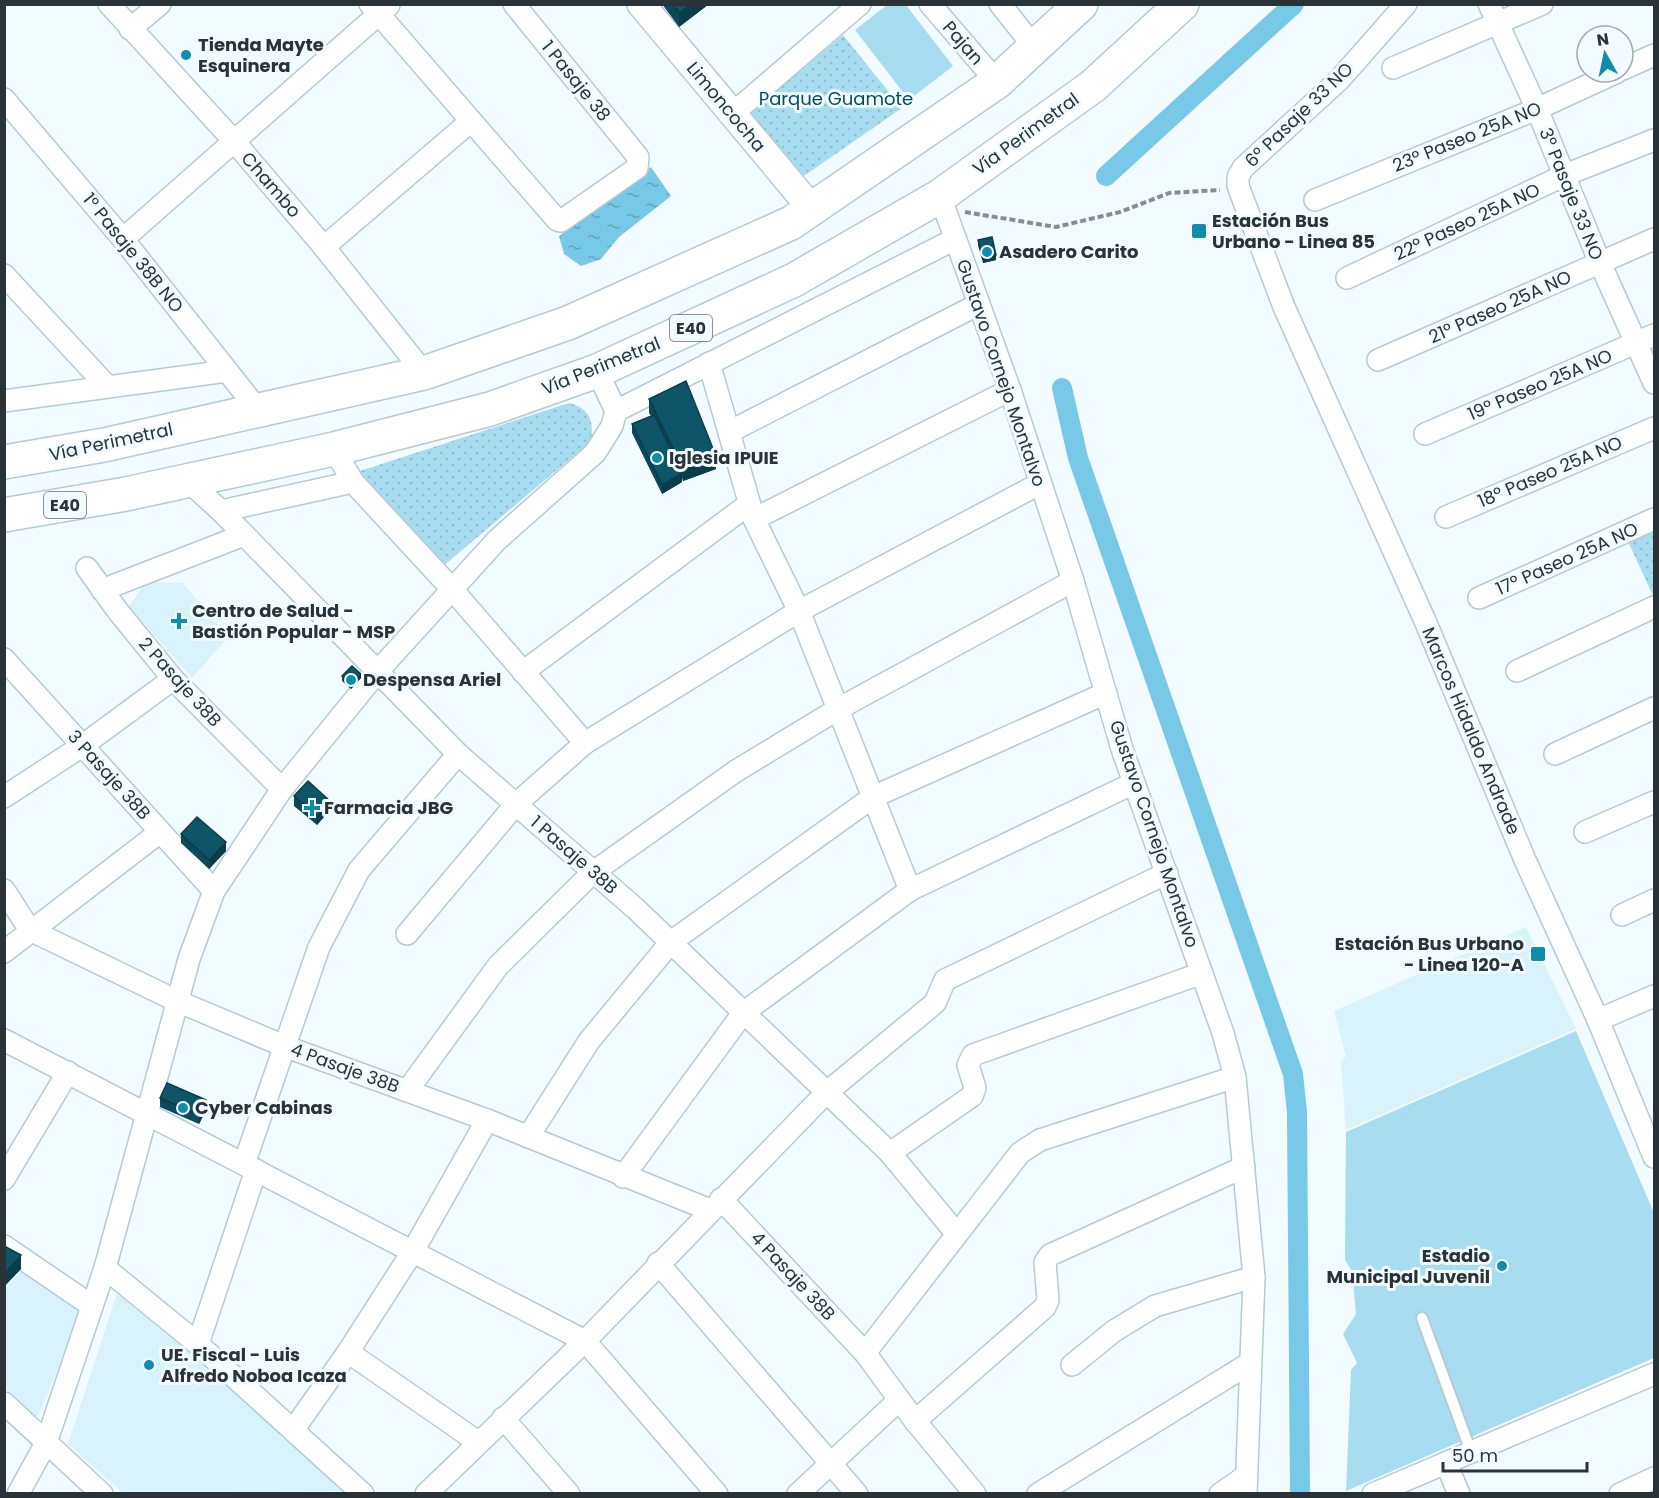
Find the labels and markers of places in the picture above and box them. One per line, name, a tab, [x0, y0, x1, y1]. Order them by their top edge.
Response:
place label: Tienda Mayte Esquinera	[198, 32, 324, 78]
marker: Tienda Mayte Esquinera	[179, 48, 193, 62]
place label: Estación Bus Urbano - Linea 85	[1212, 208, 1375, 254]
marker: Estación Bus Urbano - Linea 85	[1190, 222, 1208, 240]
place label: Asadero Carito	[999, 239, 1139, 264]
marker: Asadero Carito	[980, 245, 994, 259]
place label: Iglesia IPUIE	[669, 445, 779, 470]
marker: Iglesia IPUIE	[650, 451, 664, 465]
place label: Centro de Salud - Bastión Popular - MSP	[192, 598, 395, 644]
marker: Centro de Salud - Bastión Popular - MSP	[170, 612, 188, 630]
place label: Despensa Ariel	[363, 667, 501, 692]
marker: Despensa Ariel	[344, 673, 358, 687]
place label: Farmacia JBG	[324, 795, 454, 820]
marker: Farmacia JBG	[305, 801, 319, 815]
place label: Estación Bus Urbano - Linea 120-A	[1335, 931, 1524, 977]
marker: Estación Bus Urbano - Linea 120-A	[1529, 945, 1547, 963]
place label: Cyber Cabinas	[195, 1095, 333, 1120]
marker: Cyber Cabinas	[176, 1101, 190, 1115]
place label: Estadio Municipal Juvenil	[1326, 1243, 1490, 1289]
marker: Estadio Municipal Juvenil	[1495, 1259, 1509, 1273]
place label: UE. Fiscal - Luis Alfredo Noboa Icaza	[161, 1342, 347, 1388]
marker: UE. Fiscal - Luis Alfredo Noboa Icaza	[142, 1358, 156, 1372]

